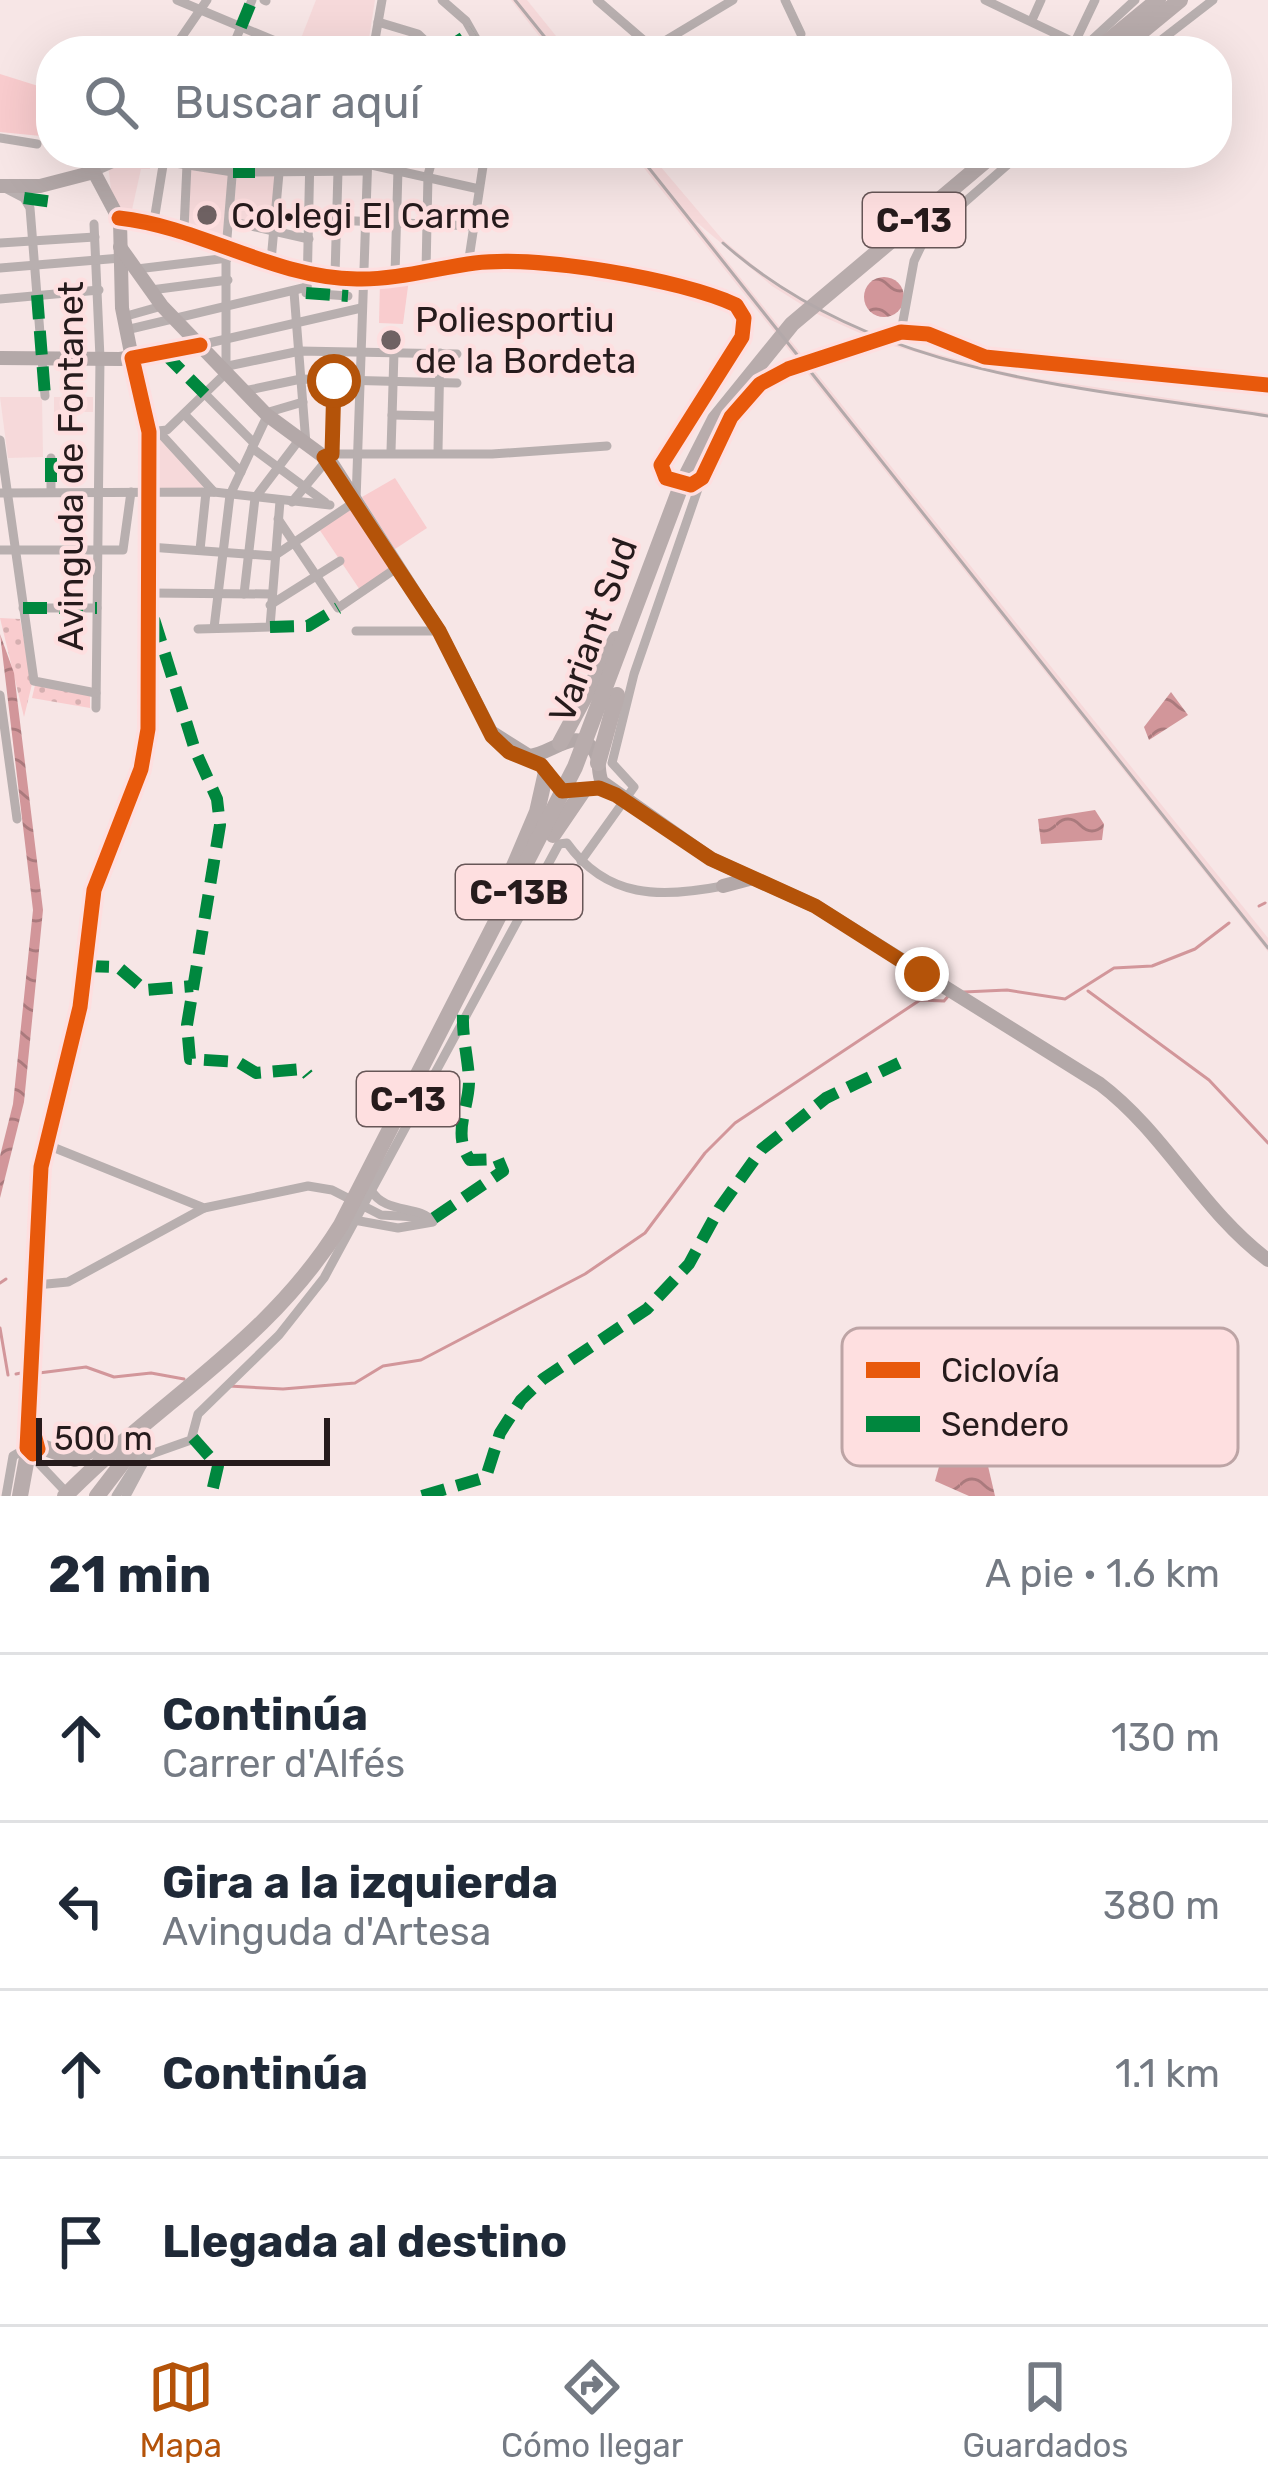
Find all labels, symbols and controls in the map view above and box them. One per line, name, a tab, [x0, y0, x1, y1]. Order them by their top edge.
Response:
search box	[36, 36, 1232, 168]
icon: search	[78, 69, 144, 135]
text: Buscar aquí	[174, 76, 421, 129]
road number: C-13	[863, 193, 965, 247]
place label: Col·legi El Carme	[231, 194, 510, 237]
marker: Col·legi El Carme	[194, 202, 220, 228]
street label: Avinguda de Fontanet	[49, 281, 92, 651]
place label: Poliesportiu de la Bordeta	[415, 298, 636, 382]
marker: Poliesportiu de la Bordeta	[378, 327, 404, 353]
route start	[307, 354, 361, 408]
street label: Variant Sud	[540, 532, 646, 728]
road number: C-13B	[456, 865, 582, 919]
route end	[895, 947, 949, 1001]
road number: C-13	[357, 1072, 459, 1126]
legend	[842, 1328, 1238, 1466]
text: Ciclovía	[941, 1351, 1060, 1390]
text: Sendero	[941, 1405, 1069, 1444]
scale bar	[36, 1412, 330, 1465]
text: 500 m	[54, 1419, 153, 1458]
text: 21 min	[48, 1544, 211, 1605]
text: A pie · 1.6 km	[985, 1551, 1220, 1597]
text: Continúa	[162, 1688, 368, 1741]
icon: ahead	[48, 1705, 114, 1771]
text: 130 m	[1111, 1715, 1220, 1761]
text: Carrer d'Alfés	[162, 1741, 405, 1787]
text: Gira a la izquierda	[162, 1856, 558, 1909]
icon: left	[48, 1873, 114, 1939]
text: 380 m	[1103, 1883, 1220, 1929]
text: Avinguda d'Artesa	[162, 1909, 491, 1955]
icon: ahead	[48, 2041, 114, 2107]
text: Continúa	[162, 2047, 368, 2100]
text: 1.1 km	[1115, 2051, 1220, 2097]
icon: arrive	[48, 2209, 114, 2275]
text: Llegada al destino	[162, 2215, 567, 2268]
tab: Mapa	[140, 2354, 222, 2465]
tab: Cómo llegar	[501, 2354, 683, 2465]
tab: Guardados	[962, 2354, 1128, 2465]

